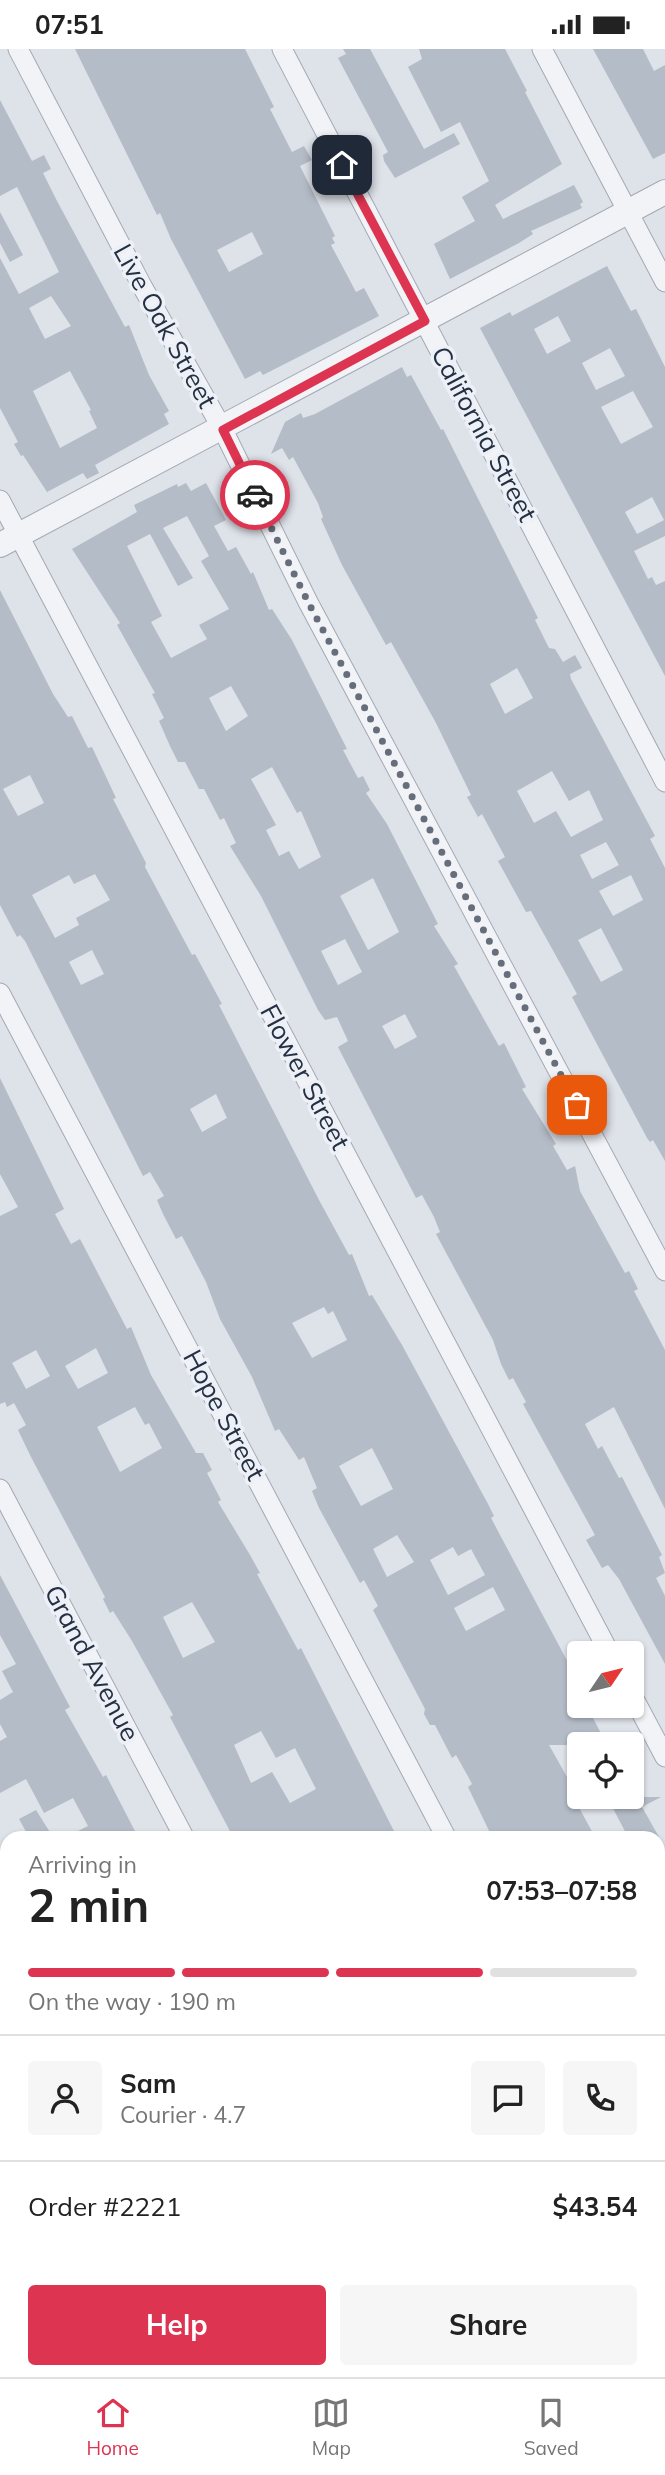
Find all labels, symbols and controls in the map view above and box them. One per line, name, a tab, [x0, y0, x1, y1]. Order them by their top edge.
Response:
text: 07:51	[35, 8, 104, 41]
pin	[312, 135, 372, 195]
icon: home	[323, 146, 361, 184]
street label: Live Oak Street	[107, 238, 224, 414]
street label: California Street	[424, 340, 544, 527]
courier	[220, 460, 290, 530]
icon: car	[236, 476, 274, 514]
street label: Flower Street	[253, 998, 358, 1155]
pin	[547, 1075, 607, 1135]
icon: bag	[558, 1086, 596, 1124]
street label: Hope Street	[176, 1344, 273, 1486]
street label: Grand Avenue	[37, 1579, 147, 1746]
north arrow	[567, 1641, 644, 1719]
map controls	[567, 1641, 644, 1809]
button: locate	[567, 1732, 644, 1809]
text: Arriving in	[28, 1850, 137, 1879]
text: 07:53–07:58	[486, 1874, 637, 1907]
text: 2 min	[28, 1876, 149, 1934]
text: On the way · 190 m	[28, 1987, 236, 2016]
button: person	[28, 2061, 102, 2135]
button: chat	[471, 2061, 545, 2135]
button: phone	[563, 2061, 637, 2135]
text: Sam	[120, 2067, 176, 2100]
text: Courier · 4.7	[120, 2100, 246, 2129]
text: Order #2221	[28, 2190, 181, 2223]
text: $43.54	[553, 2190, 637, 2223]
button: Help	[28, 2285, 326, 2365]
button: Share	[340, 2285, 637, 2365]
tab: Home	[86, 2394, 139, 2460]
tab: Map	[312, 2394, 351, 2460]
tab: Saved	[524, 2394, 579, 2460]

